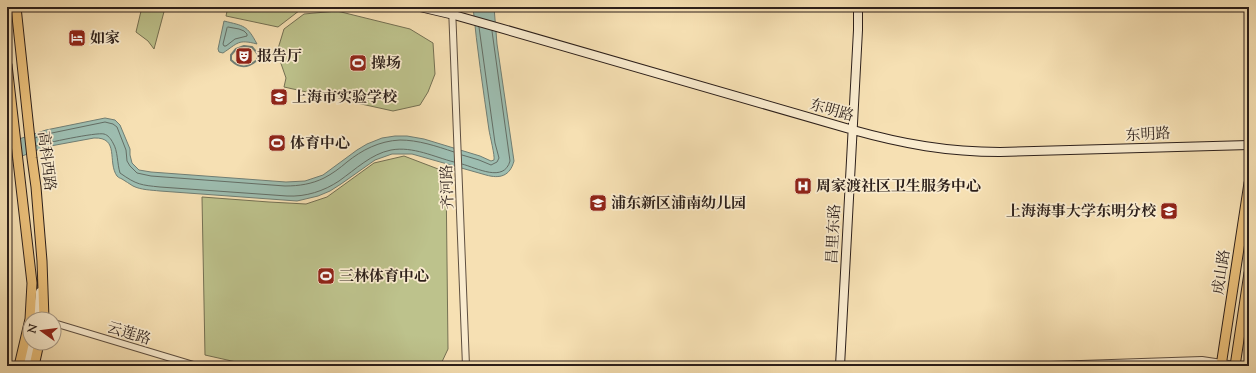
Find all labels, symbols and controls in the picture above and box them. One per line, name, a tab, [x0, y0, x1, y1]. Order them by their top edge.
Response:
hotel icon: 如家	[67, 28, 87, 48]
place label: 如家	[90, 29, 120, 50]
theatre icon: 报告厅	[234, 46, 254, 66]
place label: 报告厅	[257, 47, 302, 68]
sports icon: 操场	[348, 53, 368, 73]
place label: 操场	[371, 54, 401, 75]
school or university icon: 上海市实验学校	[269, 87, 289, 107]
place label: 上海市实验学校	[292, 88, 398, 109]
street label: 东明路	[807, 95, 856, 128]
street label: 东明路	[1125, 124, 1171, 147]
street label: 高科西路	[31, 130, 60, 192]
sports icon: 体育中心	[267, 133, 287, 153]
place label: 体育中心	[290, 134, 350, 155]
street label: 齐河路	[437, 164, 460, 210]
hospital icon: 周家渡社区卫生服务中心	[793, 176, 813, 196]
place label: 周家渡社区卫生服务中心	[816, 177, 981, 198]
school or university icon: 浦东新区浦南幼儿园	[588, 193, 608, 213]
place label: 浦东新区浦南幼儿园	[611, 194, 746, 215]
school or university icon: 上海海事大学东明分校	[1159, 201, 1179, 221]
place label: 上海海事大学东明分校	[1006, 202, 1157, 223]
street label: 昌里东路	[822, 204, 847, 265]
street label: 成山路	[1209, 248, 1236, 296]
sports icon: 三林体育中心	[316, 266, 336, 286]
place label: 三林体育中心	[339, 267, 429, 288]
north arrow	[22, 311, 62, 351]
street label: 云莲路	[104, 318, 153, 351]
text: N	[24, 322, 42, 336]

